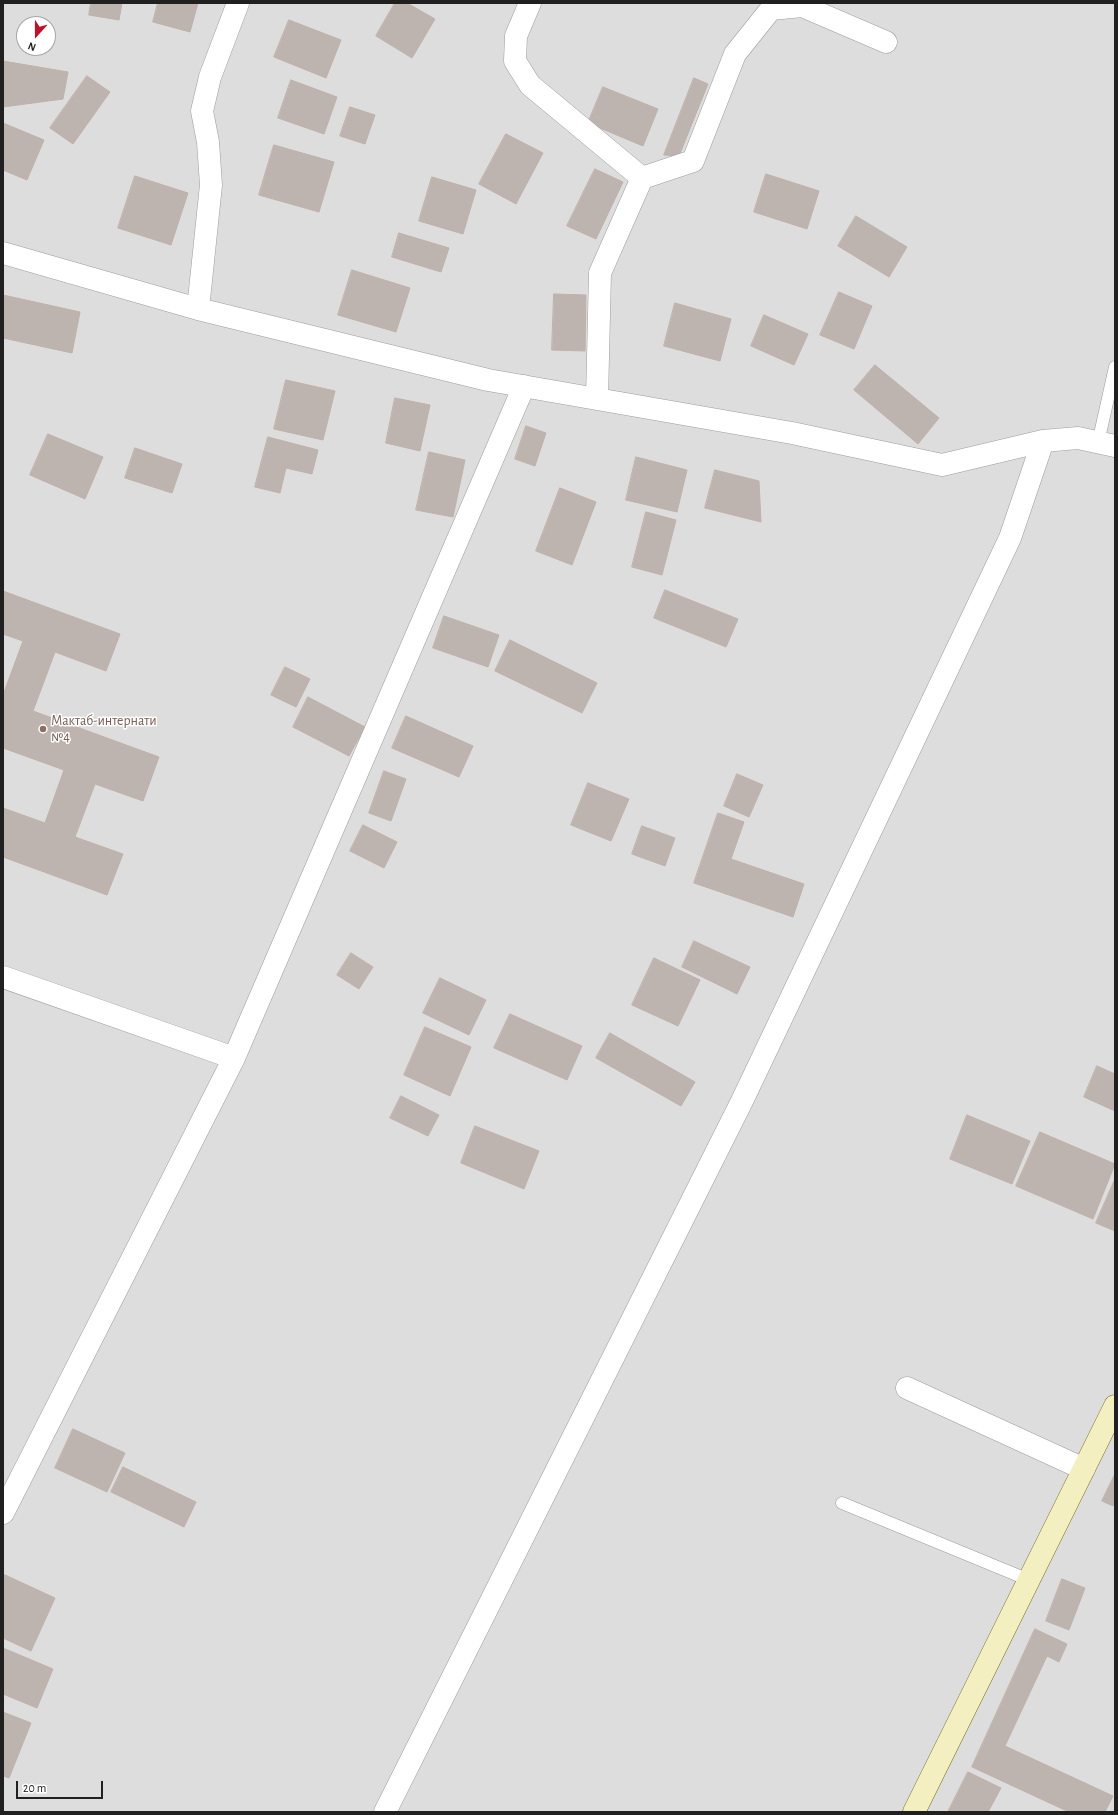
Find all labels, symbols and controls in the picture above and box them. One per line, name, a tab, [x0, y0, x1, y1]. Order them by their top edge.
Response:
north arrow	[16, 16, 56, 56]
text: N	[26, 40, 37, 53]
place label: Мактаб-интернати №4	[51, 713, 157, 746]
marker: Мактаб-интернати №4	[38, 724, 48, 734]
scale bar	[18, 1773, 105, 1799]
text: 20 m	[23, 1782, 46, 1794]

